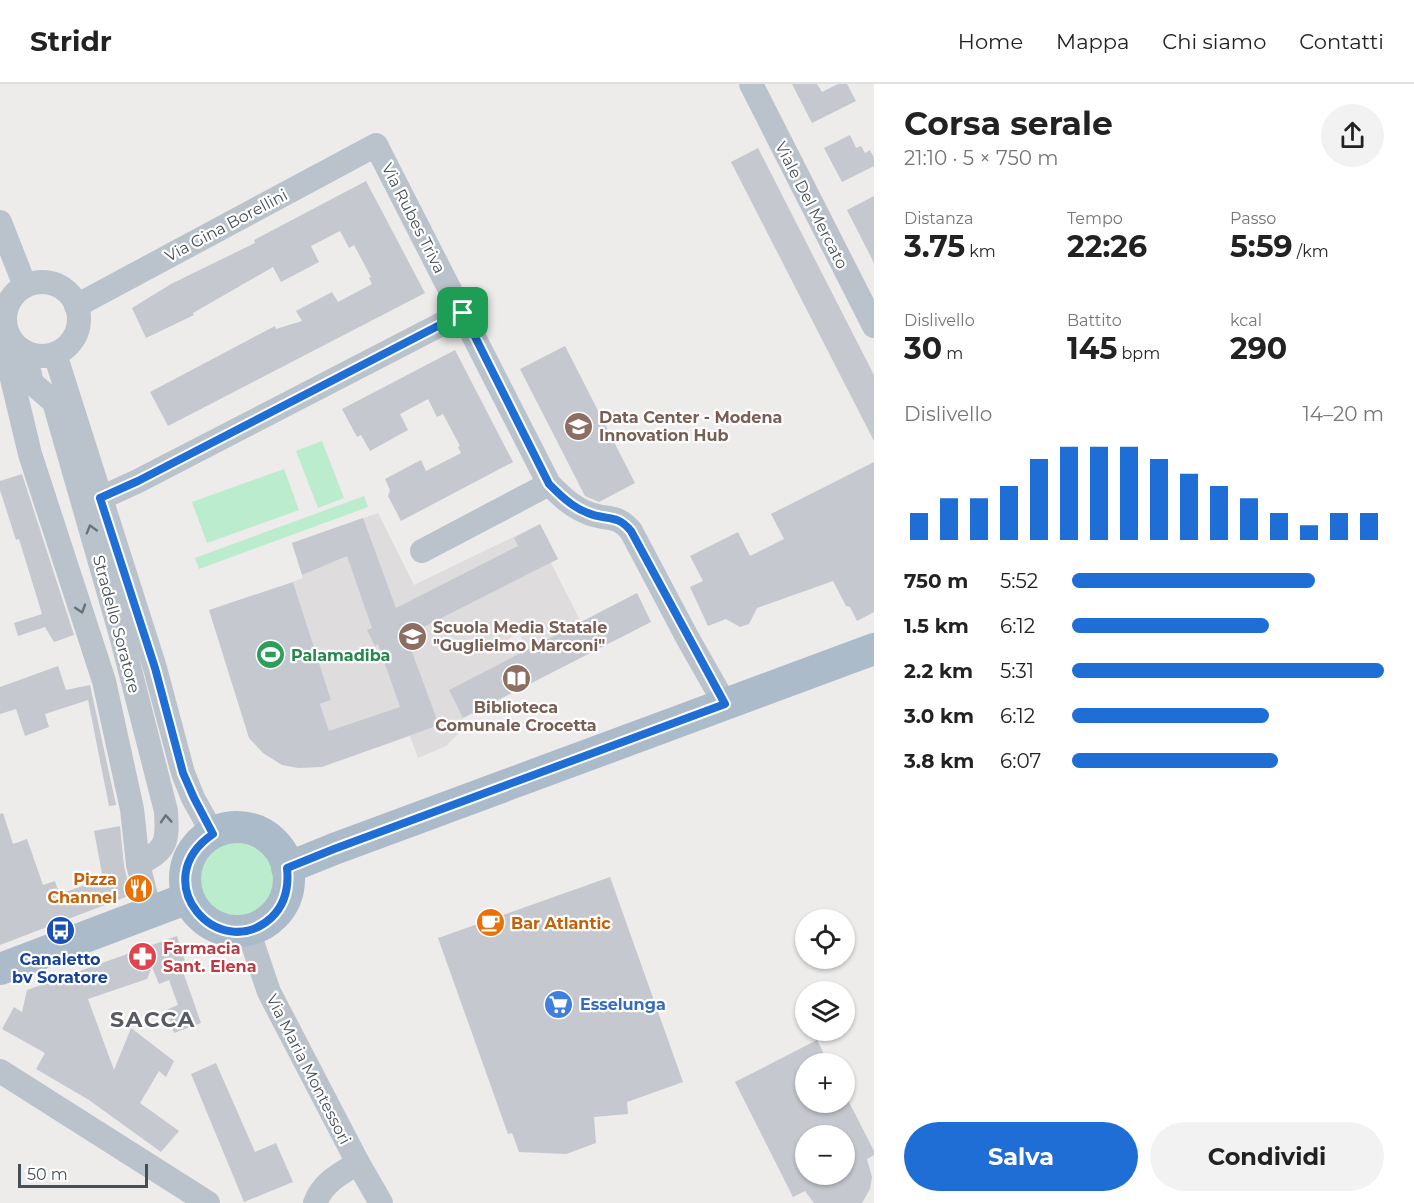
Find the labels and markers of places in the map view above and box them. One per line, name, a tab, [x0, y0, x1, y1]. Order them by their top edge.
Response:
pin	[437, 287, 488, 338]
place label: Data Center - Modena Innovation Hub	[599, 408, 782, 445]
school or university icon: Data Center - Modena Innovation Hub	[562, 410, 594, 442]
place label: Scuola Media Statale "Guglielmo Marconi"	[433, 618, 607, 655]
school or university icon: Scuola Media Statale "Guglielmo Marconi"	[396, 620, 428, 652]
sports icon: Palamadiba	[254, 639, 286, 671]
place label: Palamadiba	[291, 646, 390, 665]
library icon: Biblioteca Comunale Crocetta	[500, 663, 532, 695]
place label: Biblioteca Comunale Crocetta	[435, 698, 597, 735]
place label: Pizza Channel	[47, 870, 117, 907]
restaurant icon: Pizza Channel	[122, 872, 154, 904]
cafe icon: Bar Atlantic	[474, 907, 506, 939]
place label: Bar Atlantic	[511, 914, 611, 933]
bus stop icon: Canaletto bv Soratore	[44, 915, 76, 947]
place label: Farmacia Sant. Elena	[163, 939, 257, 976]
pharmacy icon: Farmacia Sant. Elena	[126, 941, 158, 973]
place label: Canaletto bv Soratore	[12, 950, 108, 987]
supermarket icon: Esselunga	[543, 988, 575, 1020]
place label: Esselunga	[580, 995, 666, 1014]

